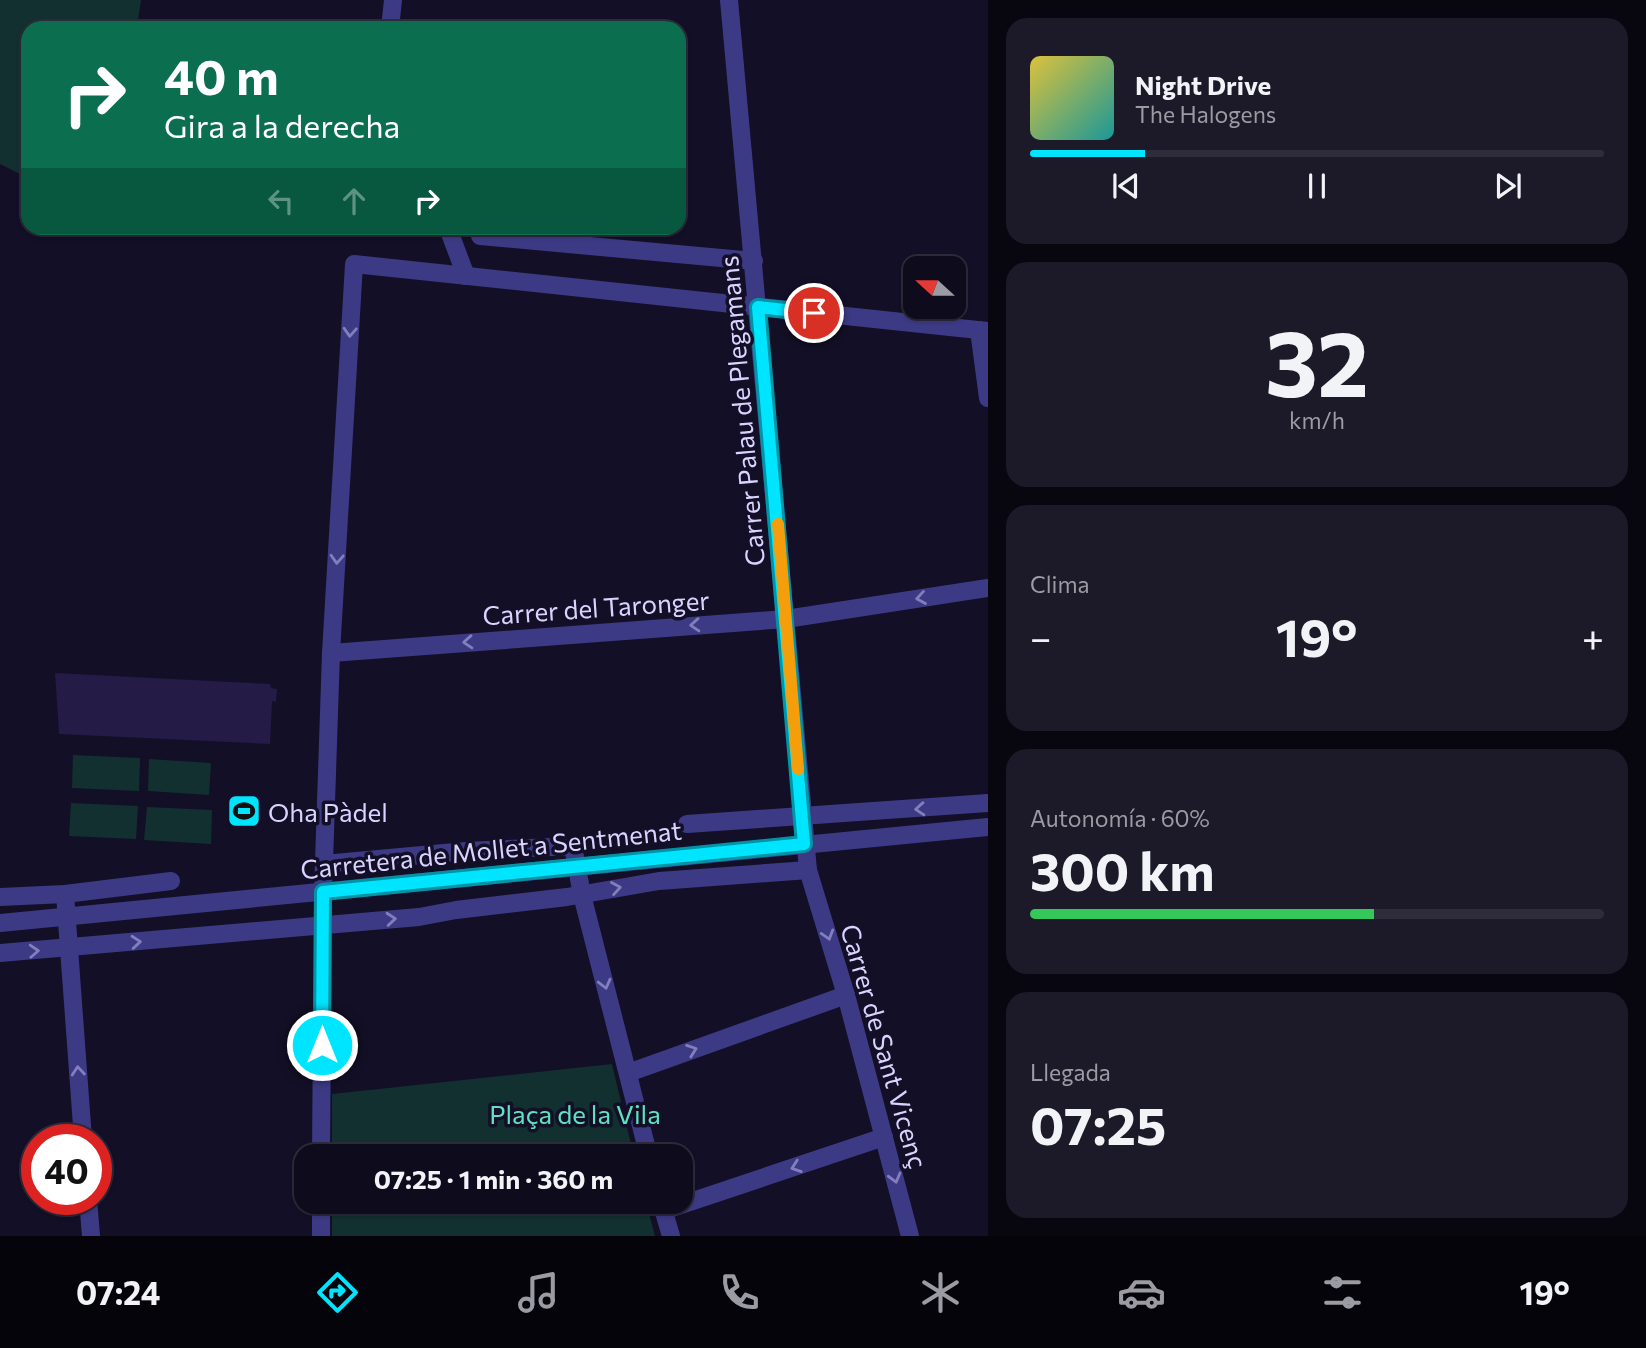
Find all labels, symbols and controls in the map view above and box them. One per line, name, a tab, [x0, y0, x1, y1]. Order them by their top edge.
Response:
text: 40 m	[164, 45, 279, 105]
icon: right	[49, 49, 140, 140]
text: Night Drive	[1135, 69, 1271, 100]
text: The Halogens	[1135, 100, 1276, 128]
text: Gira a la derecha	[164, 105, 400, 145]
icon: previous	[1107, 167, 1145, 205]
icon: pause	[1298, 167, 1336, 205]
icon: next	[1489, 167, 1527, 205]
icon: left	[262, 182, 300, 220]
icon: ahead	[335, 182, 373, 220]
icon: right	[408, 182, 446, 220]
street label: Carrer Palau de Plegamans	[712, 255, 770, 567]
north arrow	[903, 256, 966, 318]
map controls	[903, 256, 966, 319]
pin	[784, 283, 844, 343]
icon: arrive	[795, 294, 833, 332]
text: 32	[1265, 304, 1369, 416]
one-way arrow	[342, 327, 357, 338]
text: km/h	[1289, 406, 1345, 434]
one-way arrow	[329, 554, 344, 565]
text: Clima	[1030, 570, 1090, 598]
street label: Carrer del Taronger	[481, 584, 711, 630]
one-way arrow	[915, 590, 926, 605]
text: 19°	[1276, 604, 1357, 668]
text: −	[1030, 613, 1052, 660]
text: +	[1582, 613, 1604, 660]
one-way arrow	[689, 618, 700, 633]
one-way arrow	[462, 635, 473, 650]
sports icon: Oha Pàdel	[225, 792, 263, 830]
place label: Oha Pàdel	[268, 796, 388, 827]
one-way arrow	[914, 801, 925, 816]
text: Autonomía · 60%	[1030, 804, 1210, 832]
street label: Carretera de Mollet a Sentmenat	[299, 814, 683, 884]
text: 300 km	[1030, 838, 1215, 902]
one-way arrow	[610, 882, 622, 897]
one-way arrow	[386, 912, 397, 927]
street label: Carrer de Sant Vicenç	[835, 920, 935, 1172]
one-way arrow	[819, 929, 834, 941]
one-way arrow	[130, 934, 142, 949]
one-way arrow	[29, 943, 40, 958]
one-way arrow	[597, 978, 611, 990]
position arrow	[285, 1008, 359, 1082]
one-way arrow	[686, 1044, 698, 1058]
text: Llegada	[1030, 1058, 1111, 1086]
one-way arrow	[71, 1065, 86, 1076]
text: 07:25	[1030, 1092, 1166, 1156]
park label: Plaça de la Vila	[489, 1098, 661, 1129]
speed limit sign: 40	[21, 1124, 112, 1215]
one-way arrow	[790, 1158, 802, 1173]
text: 07:25 · 1 min · 360 m	[374, 1163, 613, 1194]
one-way arrow	[887, 1172, 901, 1184]
icon: directions	[313, 1268, 362, 1317]
icon: music	[514, 1268, 563, 1317]
icon: phone	[715, 1268, 764, 1317]
icon: climate	[916, 1268, 965, 1317]
icon: car	[1117, 1268, 1166, 1317]
icon: filters	[1318, 1268, 1367, 1317]
text: 07:24	[76, 1272, 161, 1312]
text: 19°	[1520, 1272, 1570, 1312]

